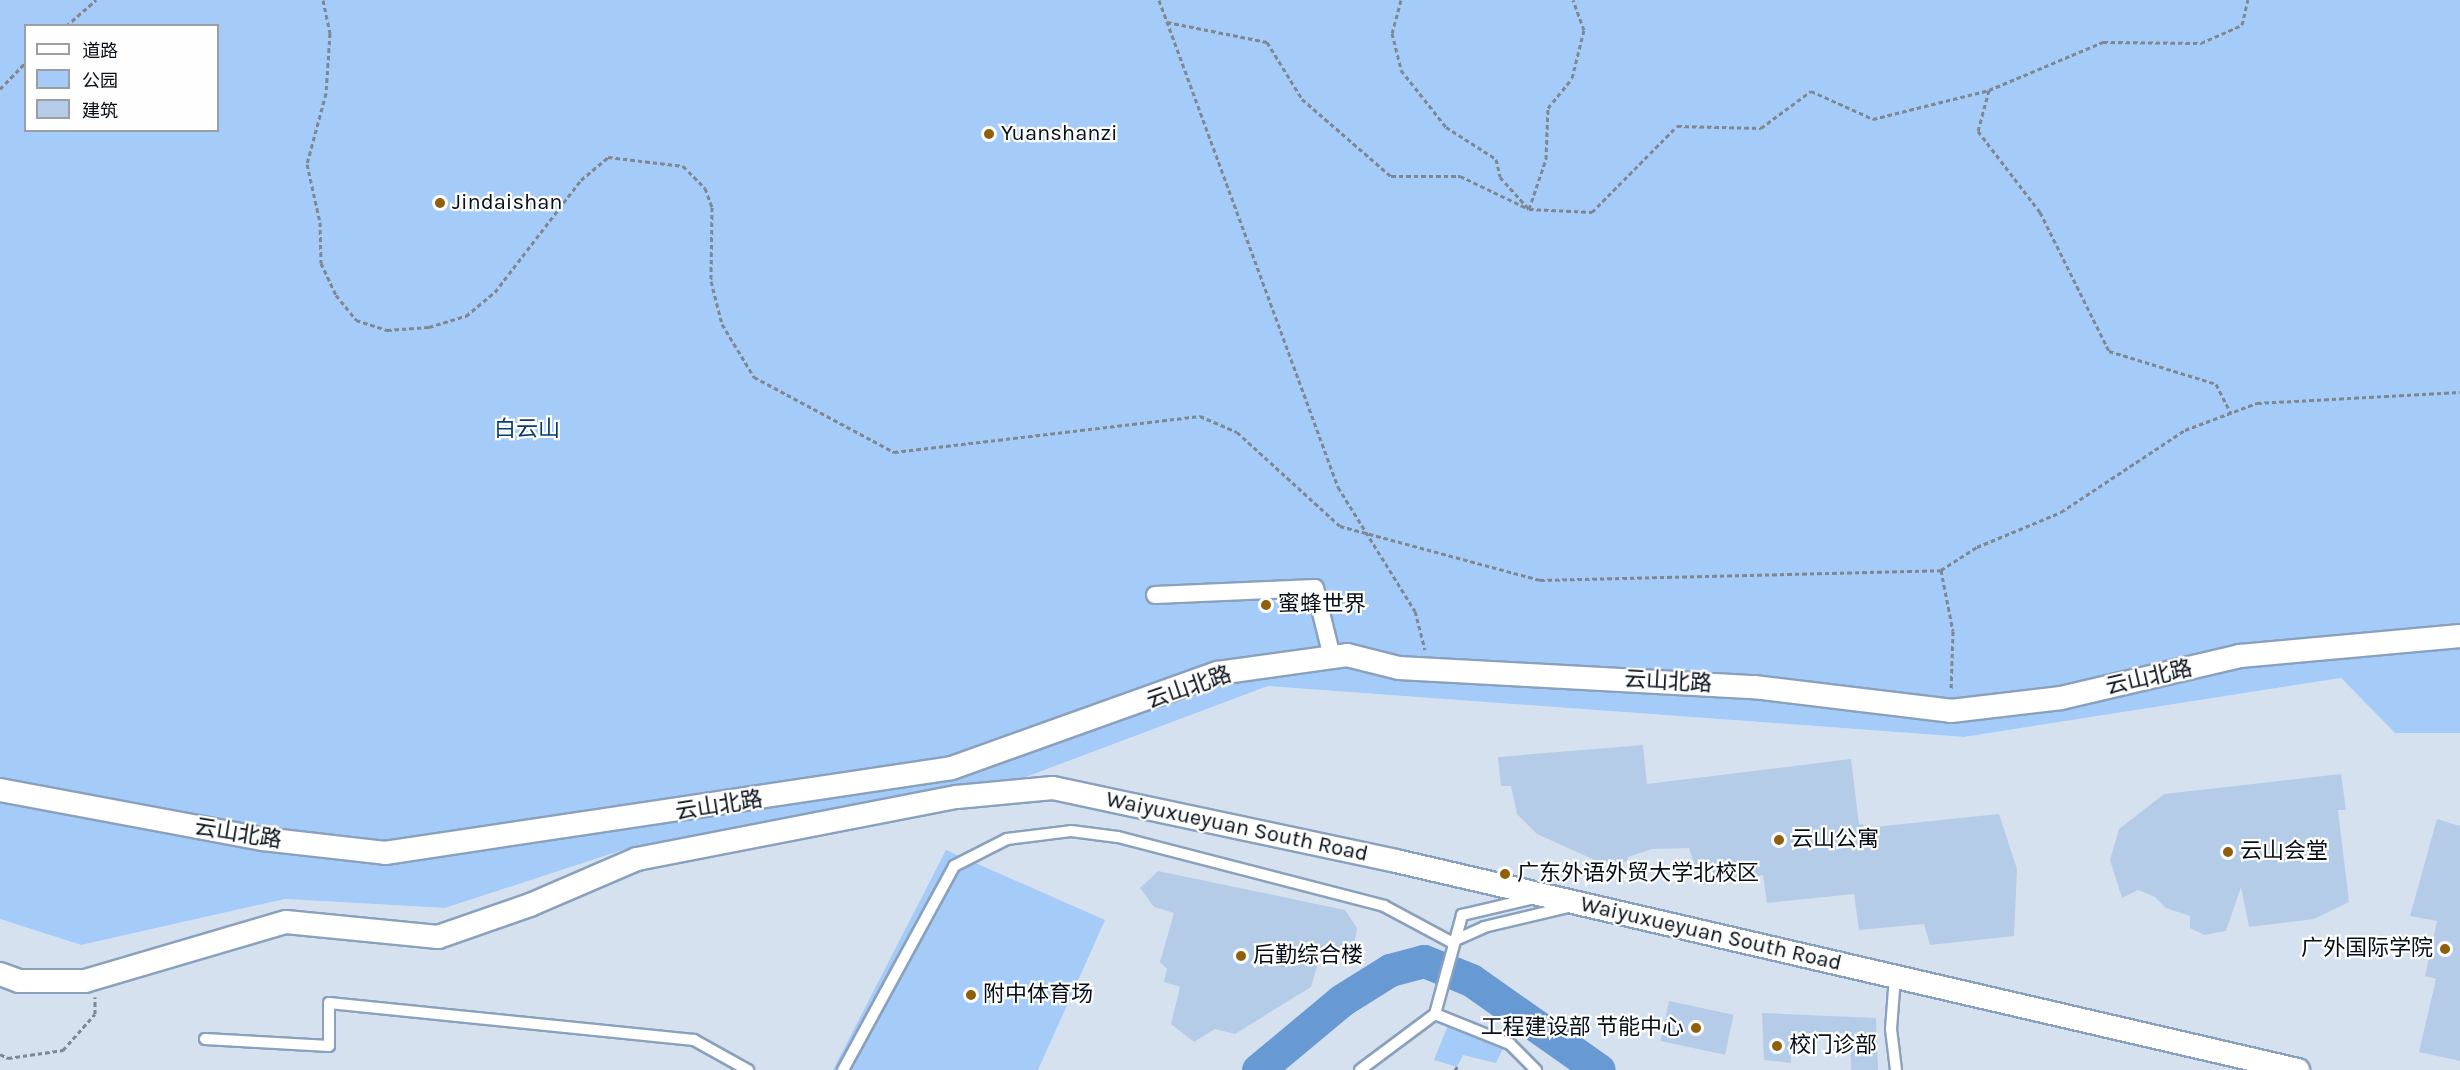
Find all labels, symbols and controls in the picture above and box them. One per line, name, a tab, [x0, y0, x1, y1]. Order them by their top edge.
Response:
legend	[24, 24, 219, 132]
text: 道路	[82, 40, 118, 62]
text: 公园	[82, 70, 118, 92]
text: 建筑	[82, 100, 118, 122]
place label: Yuanshanzi	[1001, 121, 1118, 147]
marker: Yuanshanzi	[982, 127, 996, 141]
place label: Jindaishan	[452, 190, 563, 216]
marker: Jindaishan	[433, 196, 447, 210]
park label: 白云山	[494, 417, 560, 443]
place label: 蜜蜂世界	[1278, 592, 1366, 618]
marker: 蜜蜂世界	[1259, 598, 1273, 612]
street label: 云山北路	[2103, 655, 2195, 701]
street label: 云山北路	[1143, 661, 1235, 715]
street label: 云山北路	[1623, 667, 1713, 697]
street label: 云山北路	[673, 786, 765, 826]
street label: Waiyuxueyuan South Road	[1104, 786, 1370, 868]
street label: 云山北路	[192, 814, 284, 854]
place label: 云山公寓	[1791, 827, 1879, 853]
marker: 云山公寓	[1772, 833, 1786, 847]
place label: 云山会堂	[2240, 839, 2328, 865]
marker: 云山会堂	[2221, 845, 2235, 859]
place label: 广东外语外贸大学北校区	[1517, 861, 1759, 887]
marker: 广东外语外贸大学北校区	[1498, 867, 1512, 881]
street label: Waiyuxueyuan South Road	[1578, 891, 1844, 977]
place label: 广外国际学院	[2301, 936, 2433, 962]
marker: 广外国际学院	[2438, 942, 2452, 956]
place label: 后勤综合楼	[1253, 943, 1363, 969]
marker: 后勤综合楼	[1234, 949, 1248, 963]
place label: 附中体育场	[983, 982, 1093, 1008]
marker: 附中体育场	[964, 988, 978, 1002]
place label: 工程建设部 节能中心	[1481, 1015, 1684, 1041]
marker: 工程建设部 节能中心	[1689, 1021, 1703, 1035]
place label: 校门诊部	[1789, 1033, 1877, 1059]
marker: 校门诊部	[1770, 1039, 1784, 1053]

